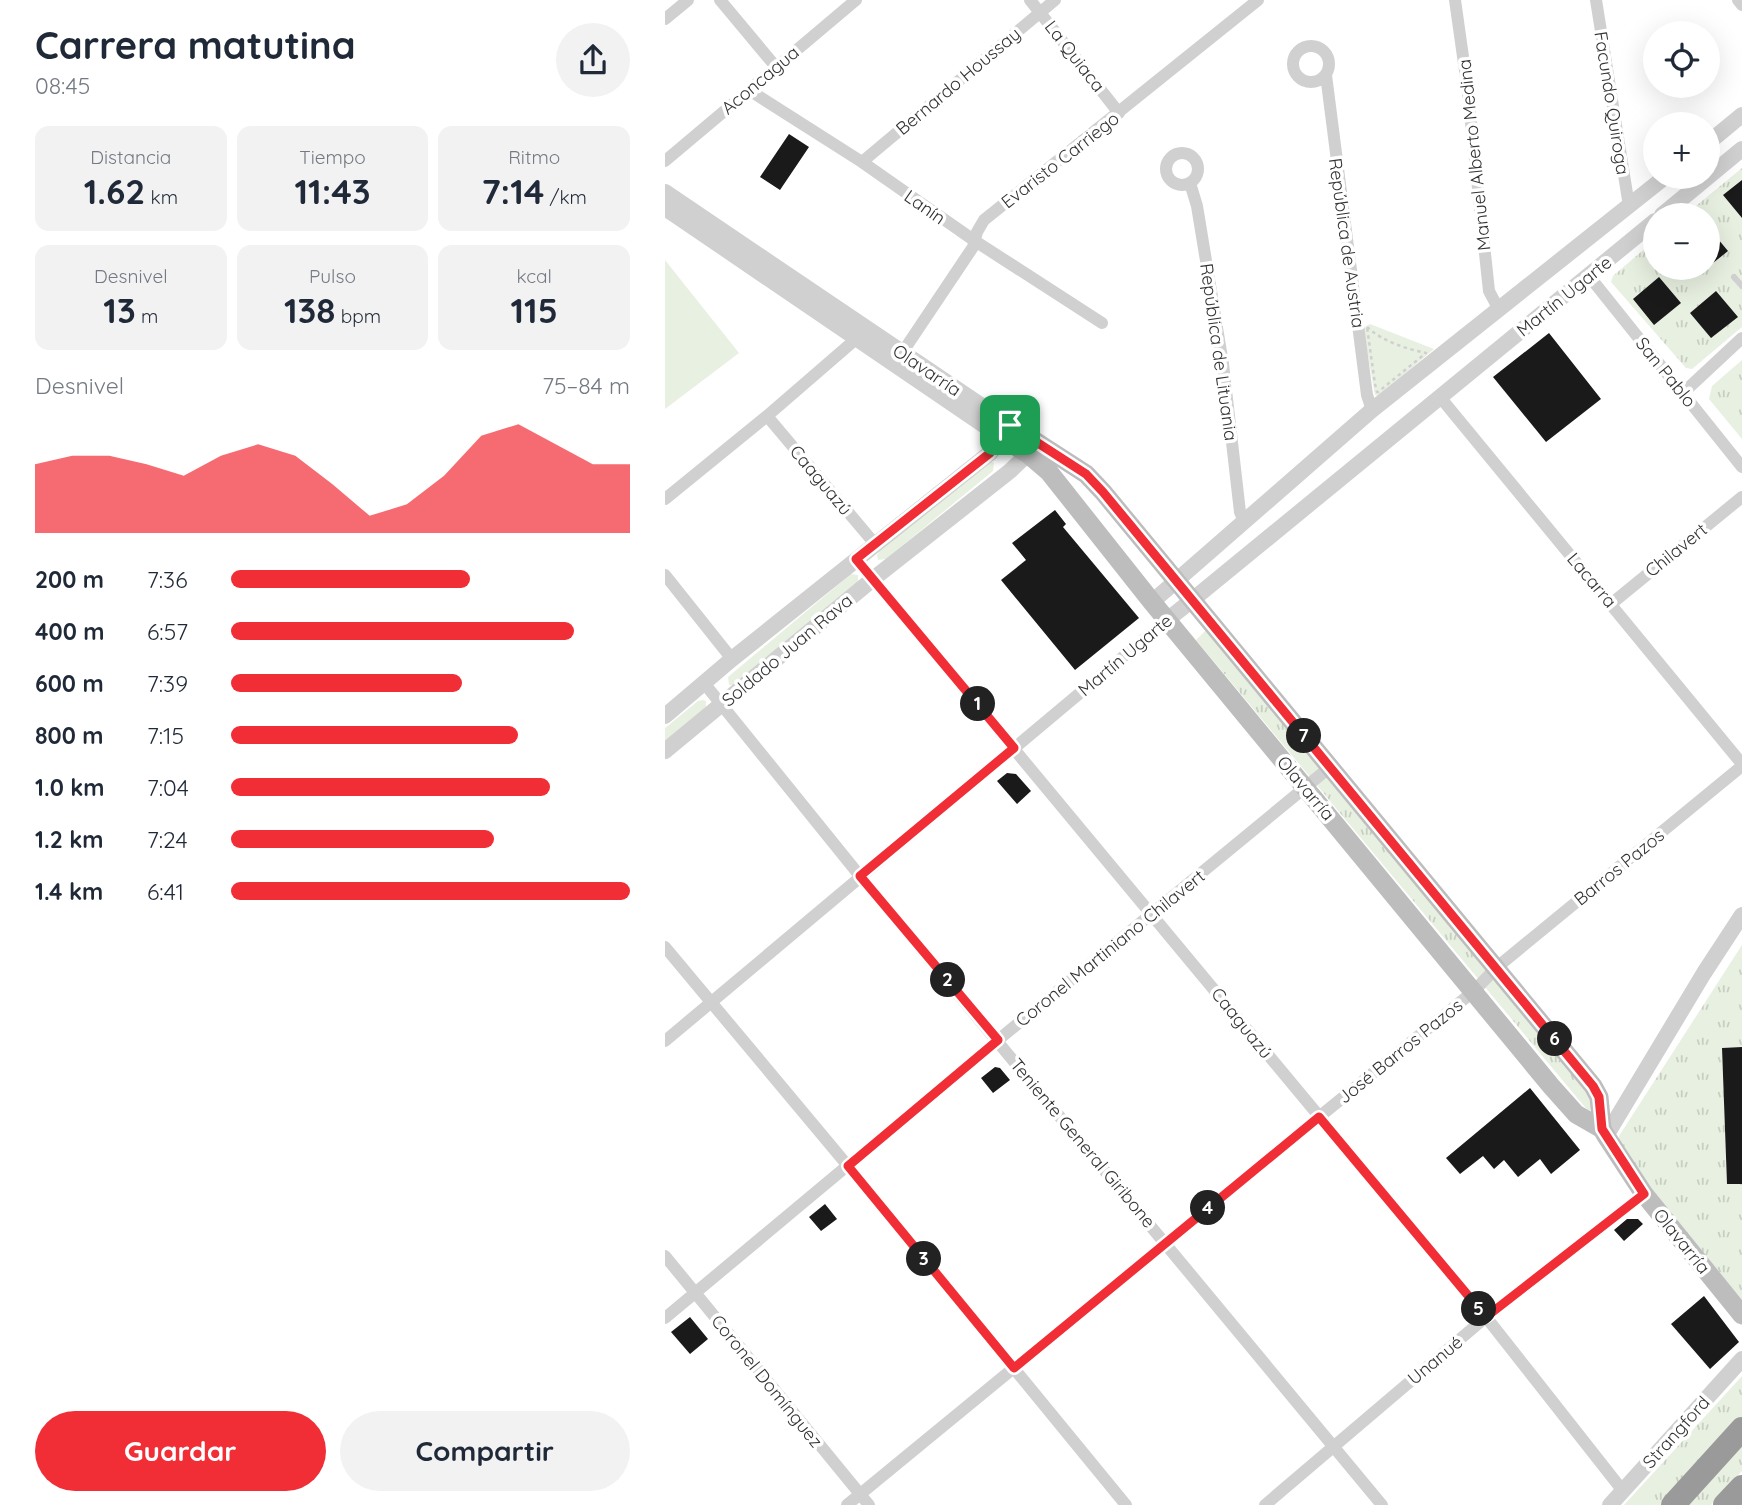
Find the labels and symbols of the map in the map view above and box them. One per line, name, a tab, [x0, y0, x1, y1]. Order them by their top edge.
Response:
street label: La Quiaca	[1040, 16, 1110, 96]
street label: Bernardo Houssay	[891, 22, 1025, 140]
street label: Facundo Quiroga	[1589, 30, 1635, 176]
street label: Aconcagua	[716, 41, 804, 119]
street label: Manuel Alberto Medina	[1453, 58, 1495, 252]
street label: Evaristo Carriego	[996, 107, 1124, 213]
street label: República de Austria	[1324, 157, 1370, 329]
street label: Lanín	[900, 185, 950, 229]
street label: Martín Ugarte	[1512, 251, 1616, 341]
street label: República de Lituania	[1195, 262, 1243, 442]
street label: San Pablo	[1631, 332, 1701, 412]
street label: Olavarría	[888, 339, 966, 401]
pin	[980, 395, 1040, 455]
street label: Caaguazú	[785, 440, 857, 520]
street label: Chilavert	[1640, 518, 1712, 582]
street label: Lacarra	[1562, 548, 1622, 612]
street label: Soldado Juan Rava	[717, 589, 857, 711]
street label: Martín Ugarte	[1073, 609, 1177, 701]
pin: 1	[961, 686, 995, 722]
pin: 7	[1287, 718, 1321, 754]
street label: Olavarría	[1272, 751, 1340, 825]
street label: Barros Pazos	[1569, 824, 1669, 910]
street label: Coronel Martiniano Chilavert	[1011, 864, 1209, 1032]
pin: 2	[931, 962, 965, 998]
street label: Caaguazú	[1206, 983, 1278, 1063]
street label: José Barros Pazos	[1333, 994, 1467, 1108]
pin: 6	[1537, 1021, 1573, 1056]
street label: Teniente General Giribone	[1005, 1054, 1161, 1232]
pin: 4	[1191, 1190, 1225, 1226]
street label: Olavarría	[1649, 1204, 1715, 1278]
pin: 3	[907, 1242, 941, 1276]
pin: 5	[1461, 1292, 1497, 1326]
street label: Coronel Domínguez	[706, 1310, 828, 1452]
street label: Unanué	[1403, 1330, 1467, 1390]
street label: Strangford	[1637, 1391, 1715, 1473]

